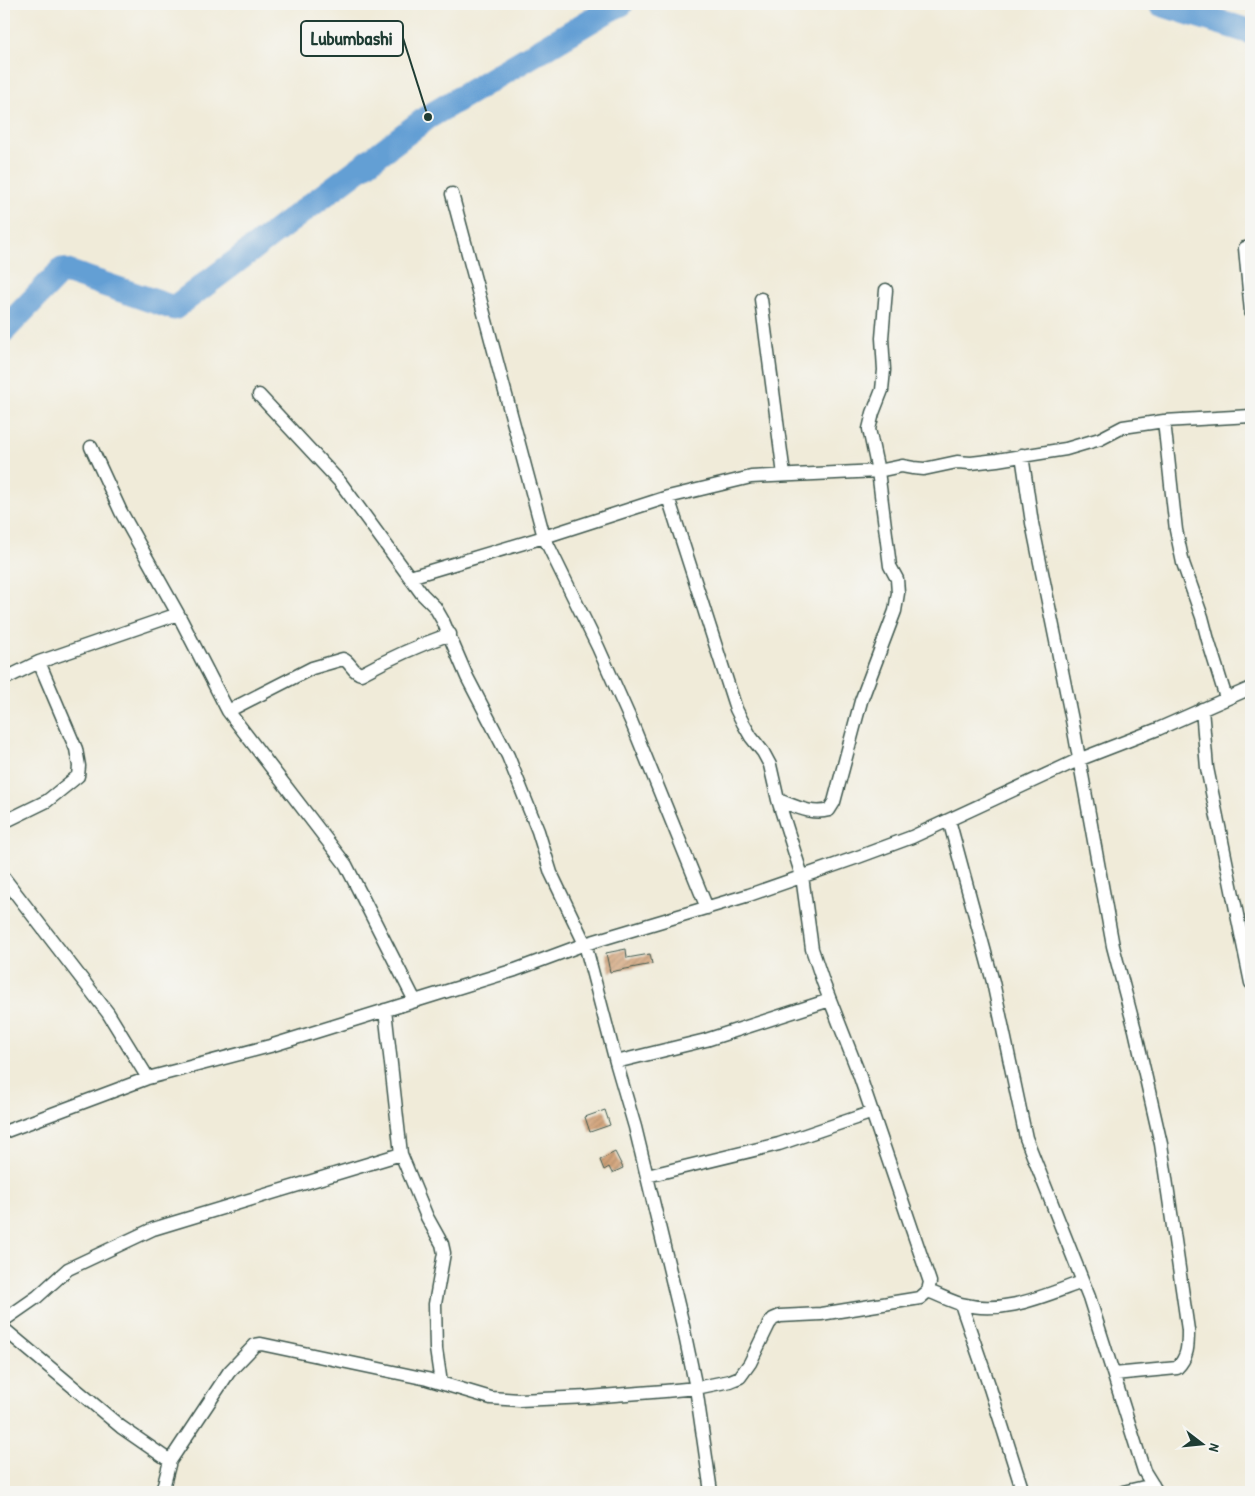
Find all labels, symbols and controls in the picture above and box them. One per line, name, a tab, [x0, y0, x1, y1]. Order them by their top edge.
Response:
callout: Lubumbashi	[301, 21, 403, 56]
text: Lubumbashi	[311, 24, 393, 51]
north arrow	[1178, 1418, 1228, 1468]
text: N	[1205, 1442, 1225, 1454]

